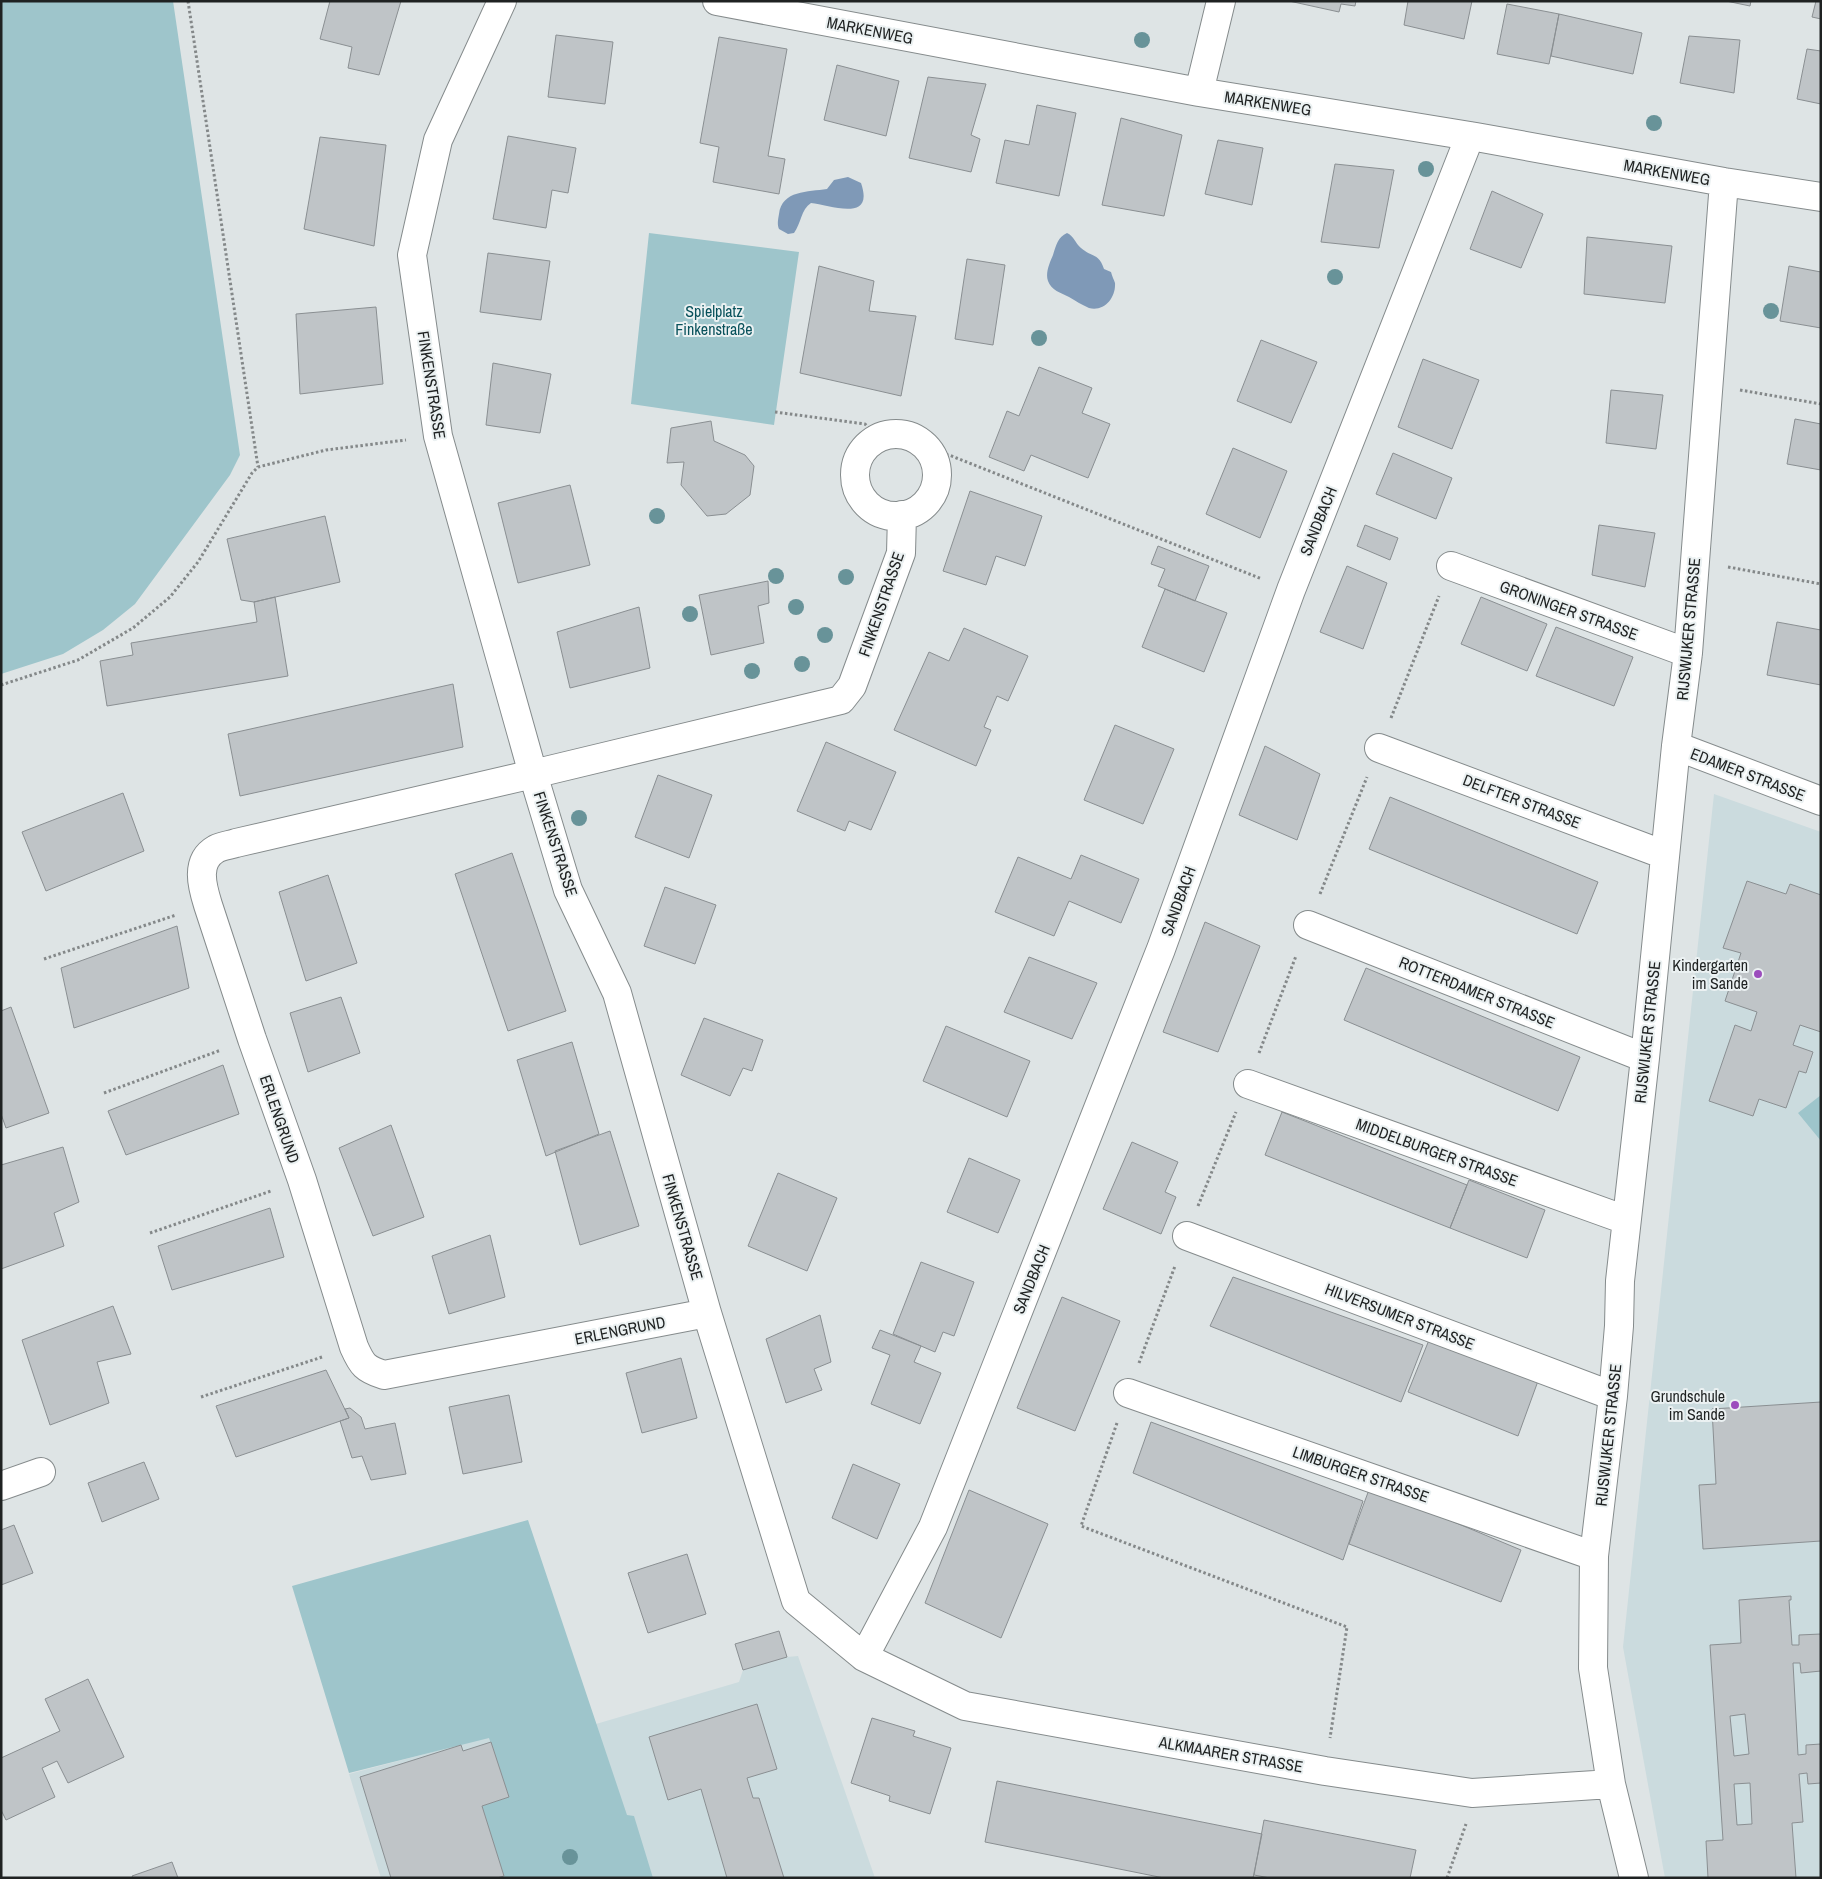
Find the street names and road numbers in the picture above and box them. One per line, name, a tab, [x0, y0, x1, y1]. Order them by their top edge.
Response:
street label: MARKENWEG	[825, 11, 915, 49]
street label: MARKENWEG	[1223, 85, 1313, 121]
street label: MARKENWEG	[1622, 154, 1712, 190]
street label: FINKENSTRASSE	[413, 329, 451, 441]
street label: SANDBACH	[1294, 483, 1342, 559]
street label: FINKENSTRASSE	[853, 549, 909, 659]
street label: RIJSWIJKER STRASSE	[1671, 557, 1705, 701]
street label: GRONINGER STRASSE	[1497, 575, 1641, 645]
street label: EDAMER STRASSE	[1688, 742, 1808, 806]
street label: DELFTER STRASSE	[1460, 768, 1584, 834]
street label: FINKENSTRASSE	[529, 789, 583, 899]
street label: SANDBACH	[1155, 863, 1201, 939]
street label: ROTTERDAMER STRASSE	[1396, 951, 1558, 1033]
street label: RIJSWIJKER STRASSE	[1629, 960, 1665, 1104]
street label: ERLENGRUND	[255, 1072, 305, 1166]
street label: MIDDELBURGER STRASSE	[1353, 1112, 1521, 1192]
street label: FINKENSTRASSE	[657, 1171, 709, 1283]
street label: SANDBACH	[1007, 1241, 1055, 1317]
street label: HILVERSUMER STRASSE	[1322, 1277, 1478, 1355]
street label: ERLENGRUND	[573, 1310, 667, 1350]
street label: RIJSWIJKER STRASSE	[1590, 1363, 1626, 1507]
street label: LIMBURGER STRASSE	[1290, 1440, 1432, 1508]
street label: ALKMAARER STRASSE	[1156, 1730, 1305, 1777]

